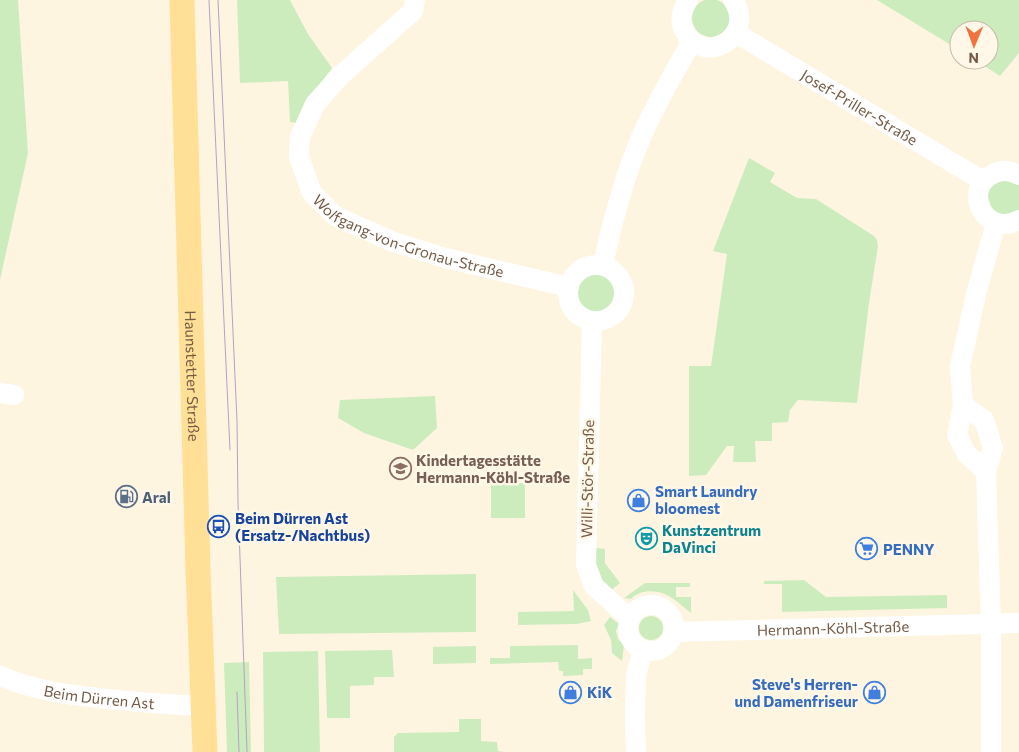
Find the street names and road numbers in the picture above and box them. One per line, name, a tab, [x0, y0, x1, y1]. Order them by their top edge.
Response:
street label: Josef-Priller-Straße	[798, 65, 921, 149]
street label: Wolfgang-von-Gronau-Straße	[309, 190, 506, 280]
street label: Haunstetter Straße	[182, 310, 203, 442]
street label: Willi-Stör-Straße	[577, 420, 597, 538]
street label: Hermann-Köhl-Straße	[756, 617, 909, 639]
street label: Beim Dürren Ast	[42, 681, 155, 712]

